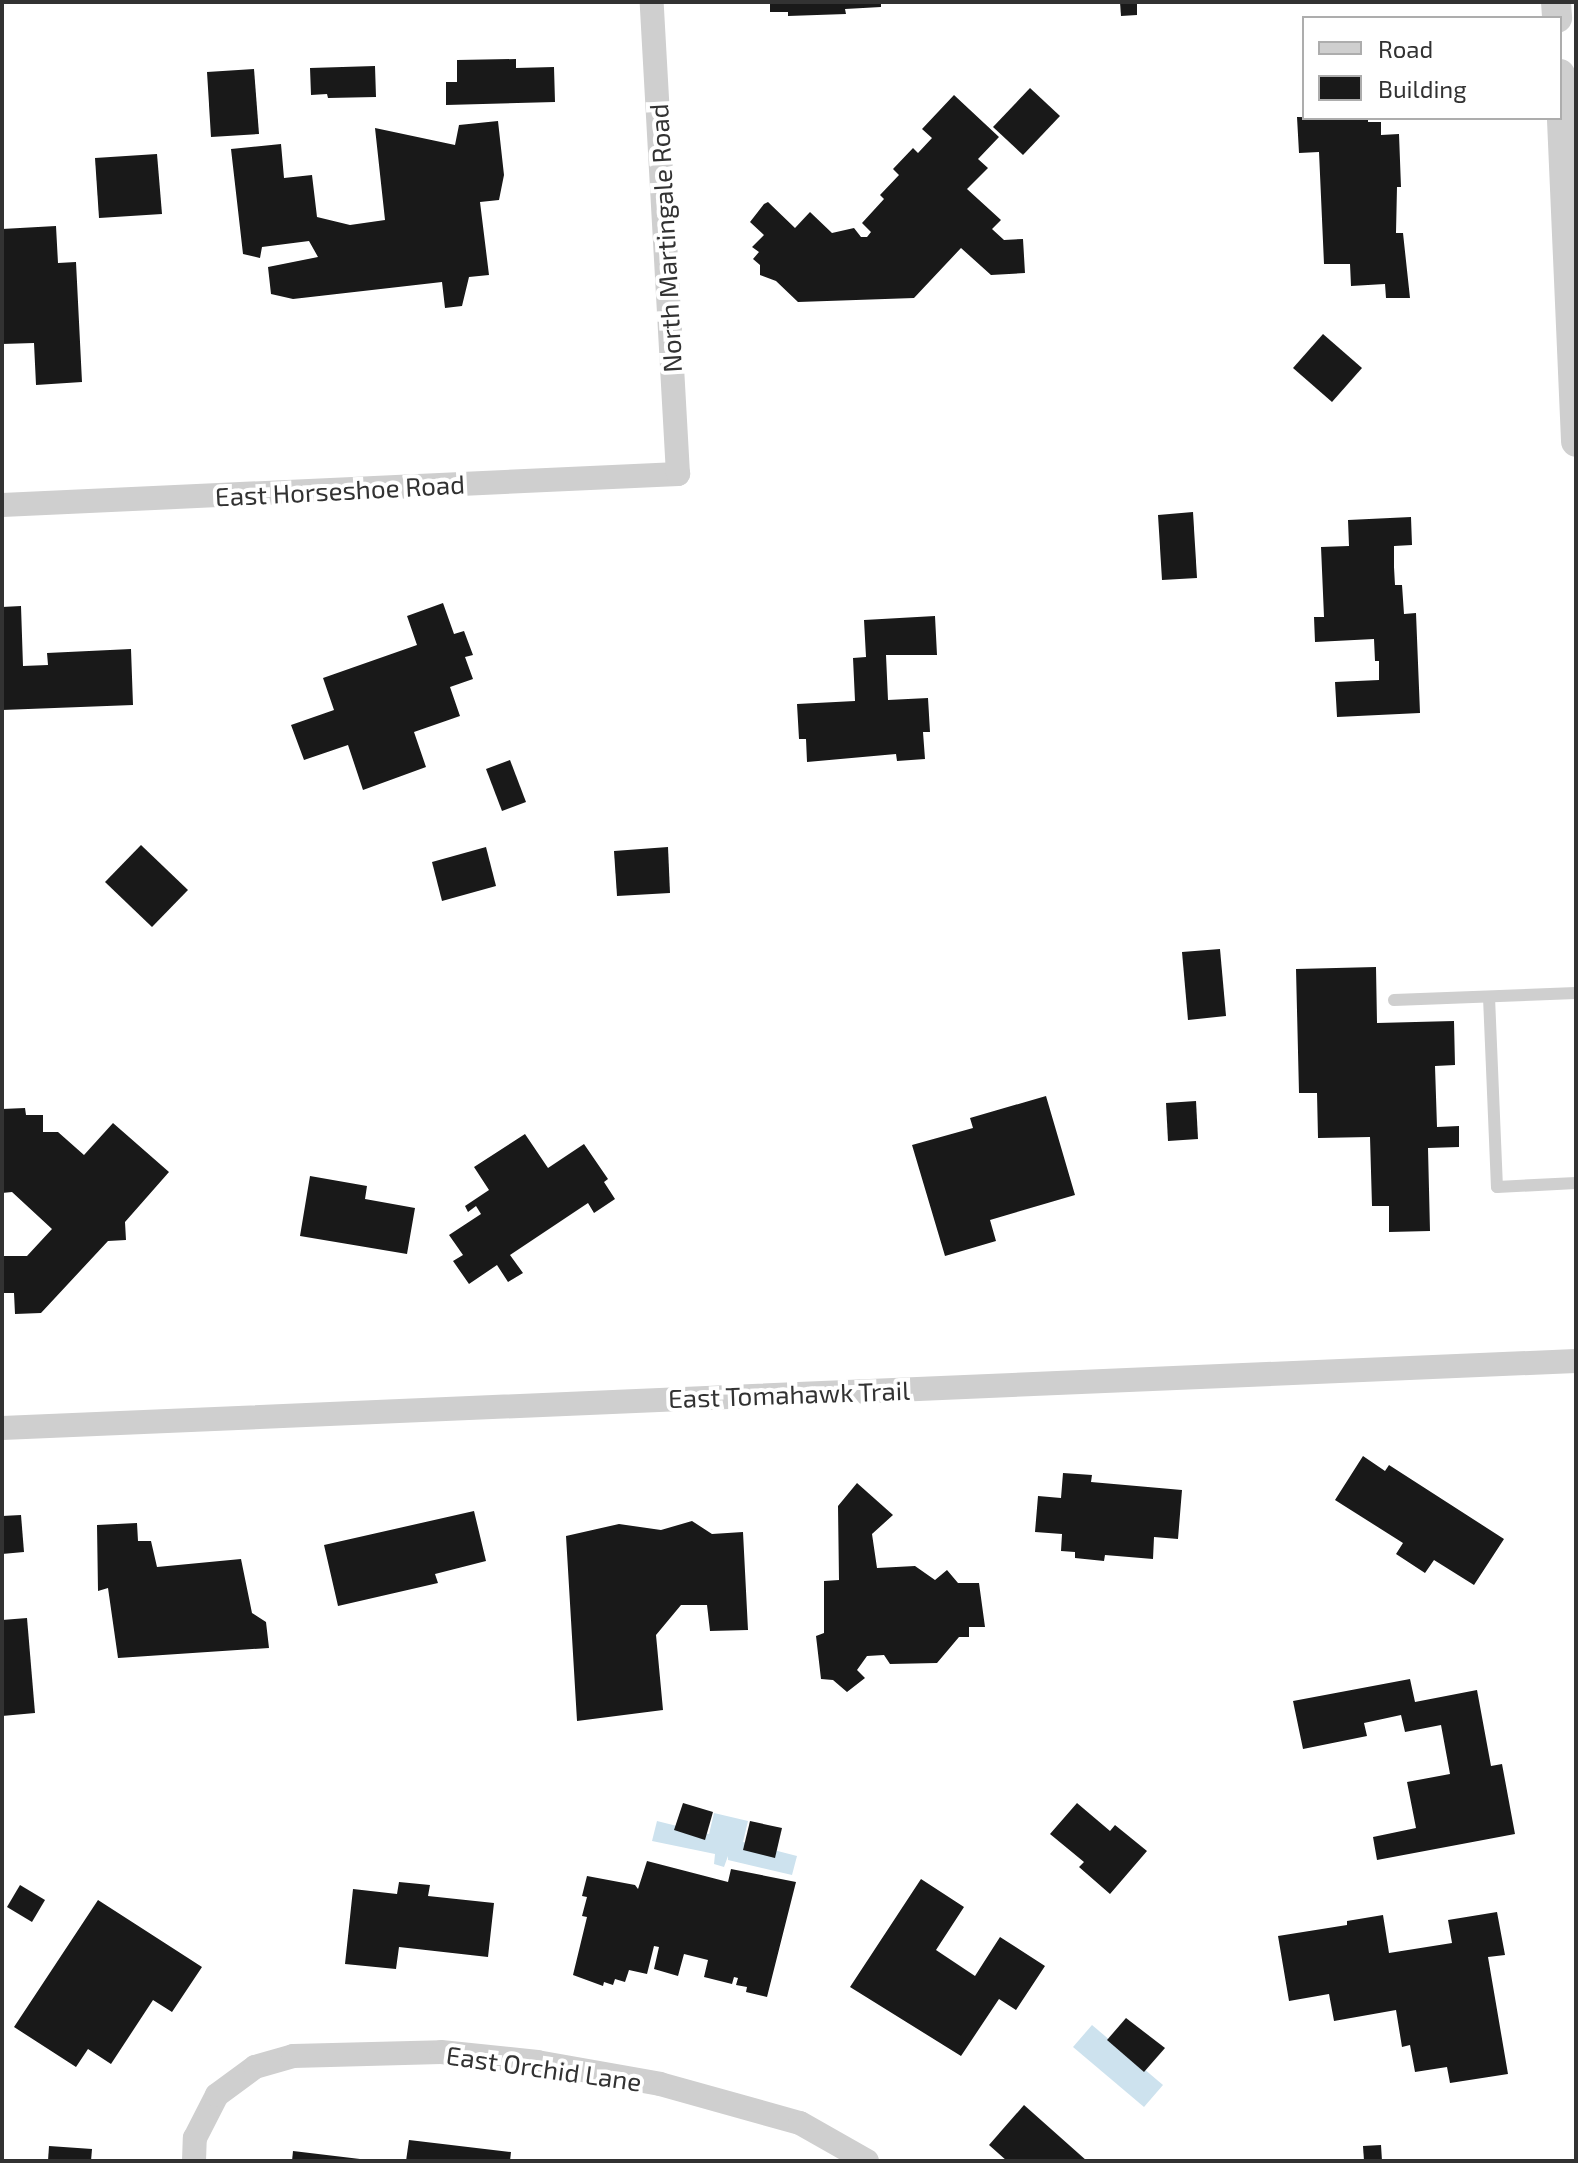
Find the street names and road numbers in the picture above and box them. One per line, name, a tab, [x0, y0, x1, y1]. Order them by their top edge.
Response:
street label: North Martingale Road	[642, 103, 688, 373]
street label: East Horseshoe Road	[214, 468, 466, 512]
street label: East Tomahawk Trail	[667, 1374, 911, 1414]
street label: East Orchid Lane	[444, 2039, 644, 2097]

